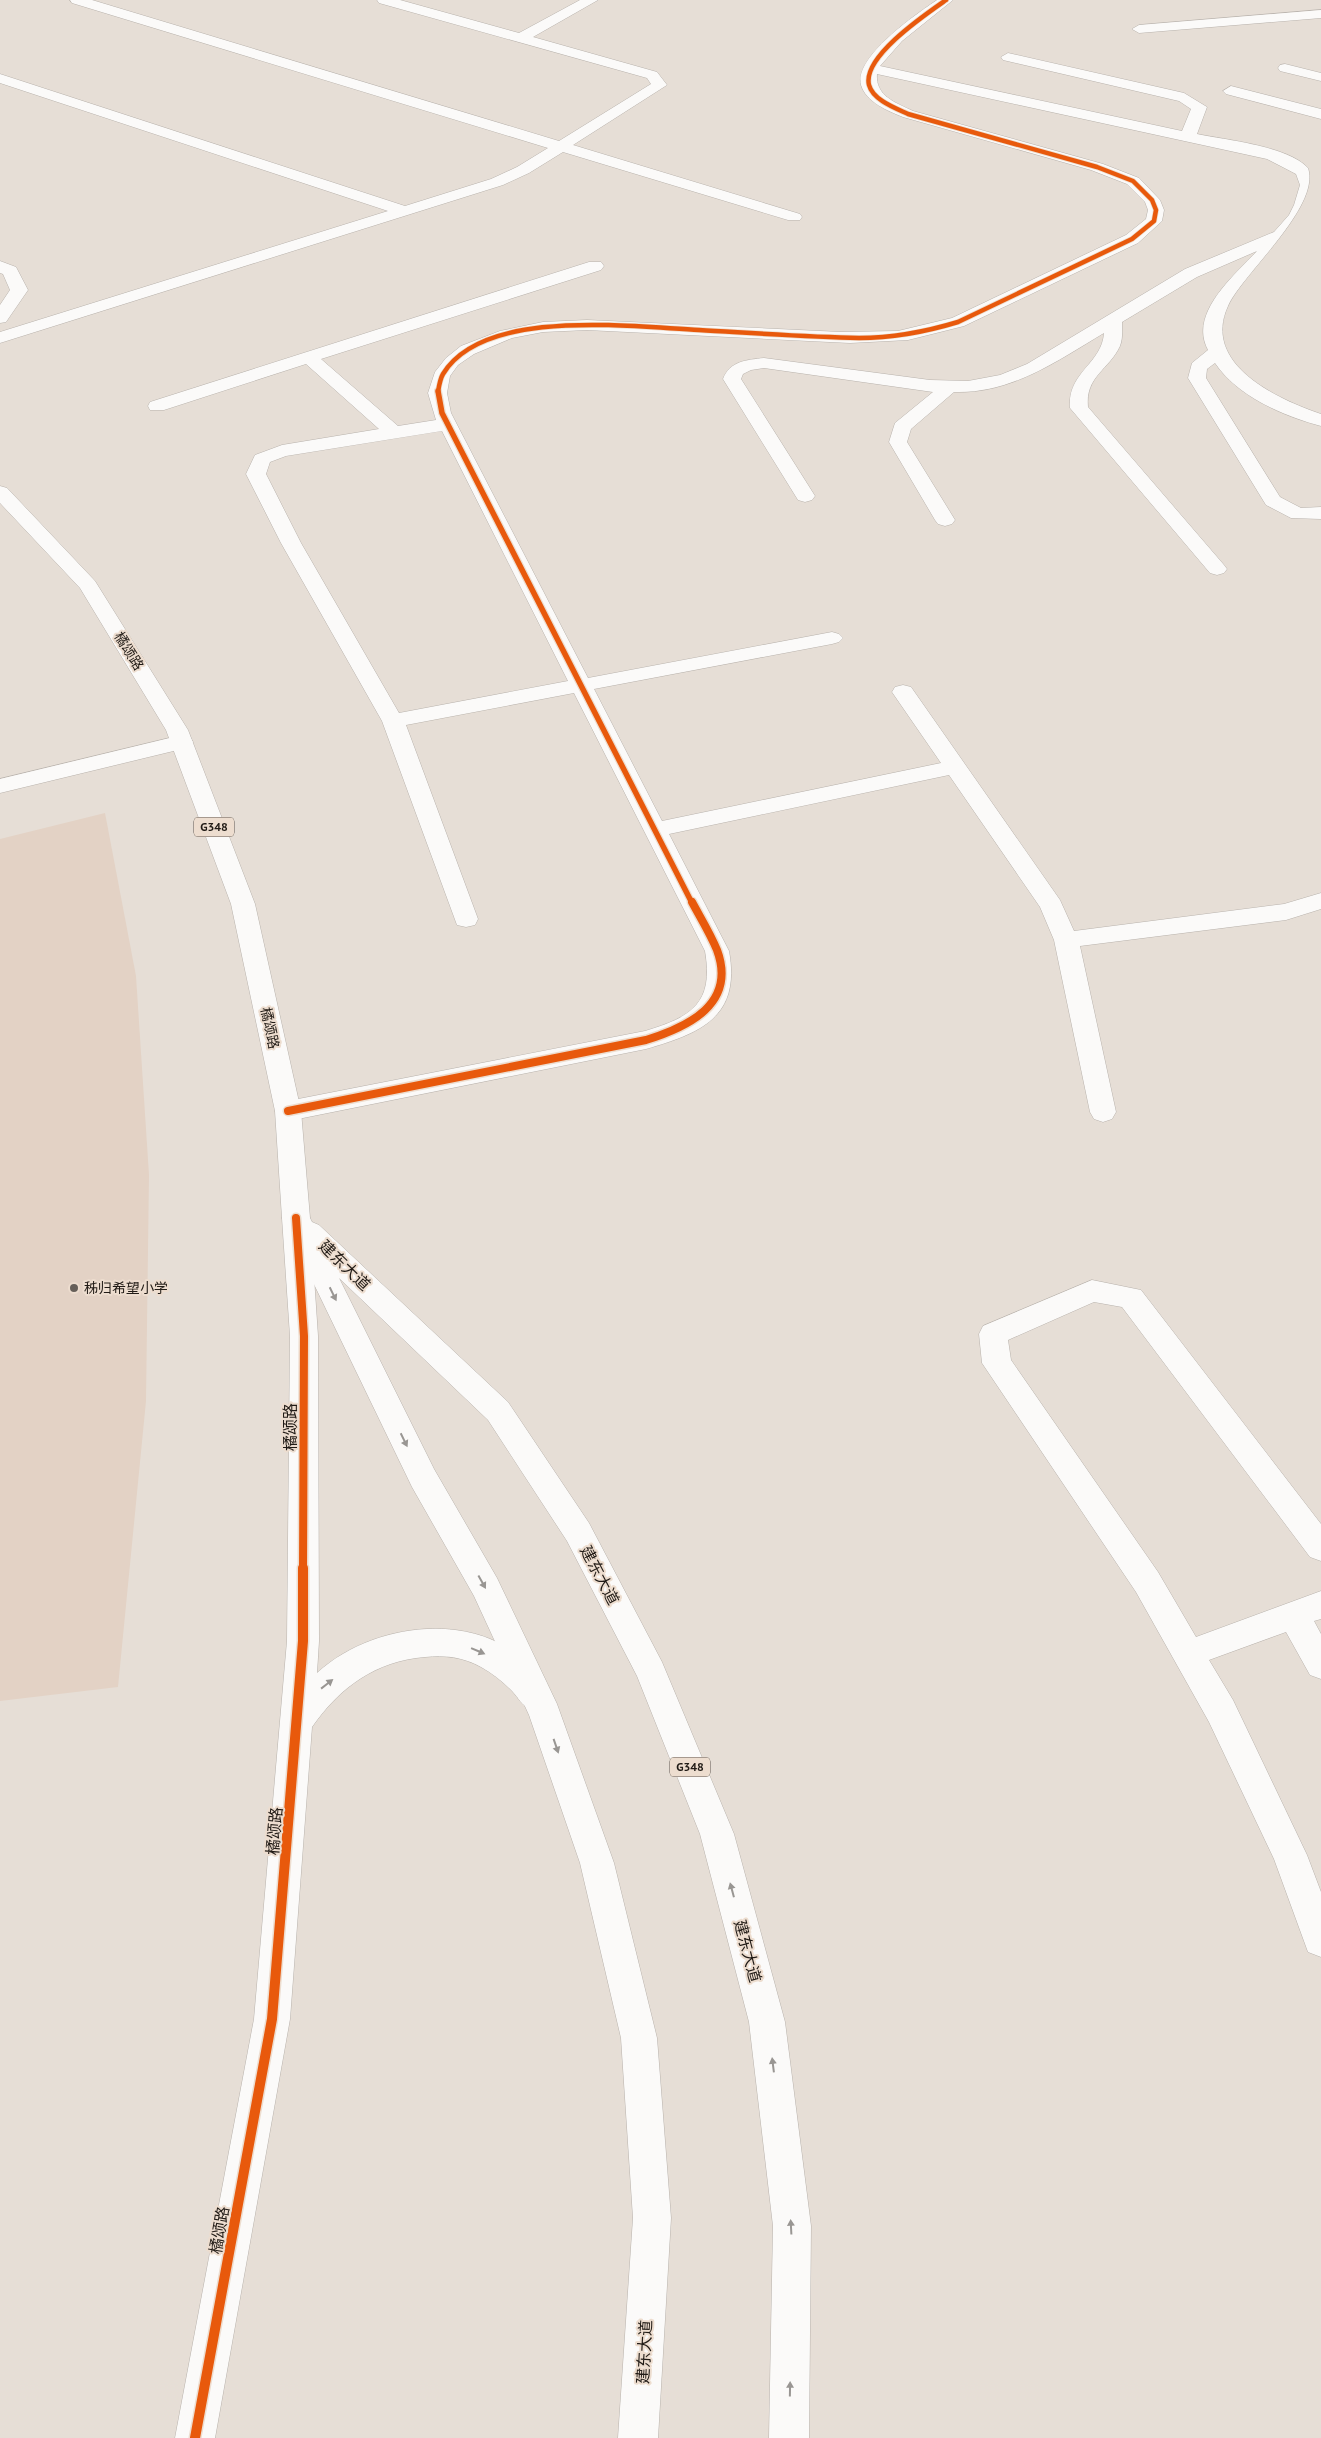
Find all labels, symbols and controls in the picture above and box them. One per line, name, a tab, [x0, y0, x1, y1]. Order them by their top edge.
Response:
street label: 橘颂路	[110, 628, 148, 674]
road number: G348	[194, 818, 234, 836]
street label: 橘颂路	[257, 1006, 283, 1050]
street label: 建东大道	[315, 1236, 375, 1294]
place label: 秭归希望小学	[84, 1279, 168, 1297]
marker: 秭归希望小学	[68, 1282, 80, 1294]
one-way arrow	[329, 1287, 337, 1301]
street label: 橘颂路	[280, 1403, 300, 1451]
one-way arrow	[400, 1432, 408, 1447]
street label: 建东大道	[576, 1542, 624, 1608]
one-way arrow	[478, 1575, 487, 1589]
one-way arrow	[471, 1647, 485, 1655]
one-way arrow	[320, 1679, 334, 1689]
one-way arrow	[552, 1739, 560, 1754]
road number: G348	[670, 1758, 710, 1776]
street label: 橘颂路	[262, 1806, 286, 1856]
one-way arrow	[728, 1883, 736, 1898]
street label: 建东大道	[730, 1917, 766, 1985]
one-way arrow	[769, 2057, 777, 2073]
street label: 橘颂路	[205, 2205, 233, 2255]
one-way arrow	[787, 2219, 795, 2235]
street label: 建东大道	[632, 2320, 656, 2384]
one-way arrow	[786, 2381, 794, 2397]

